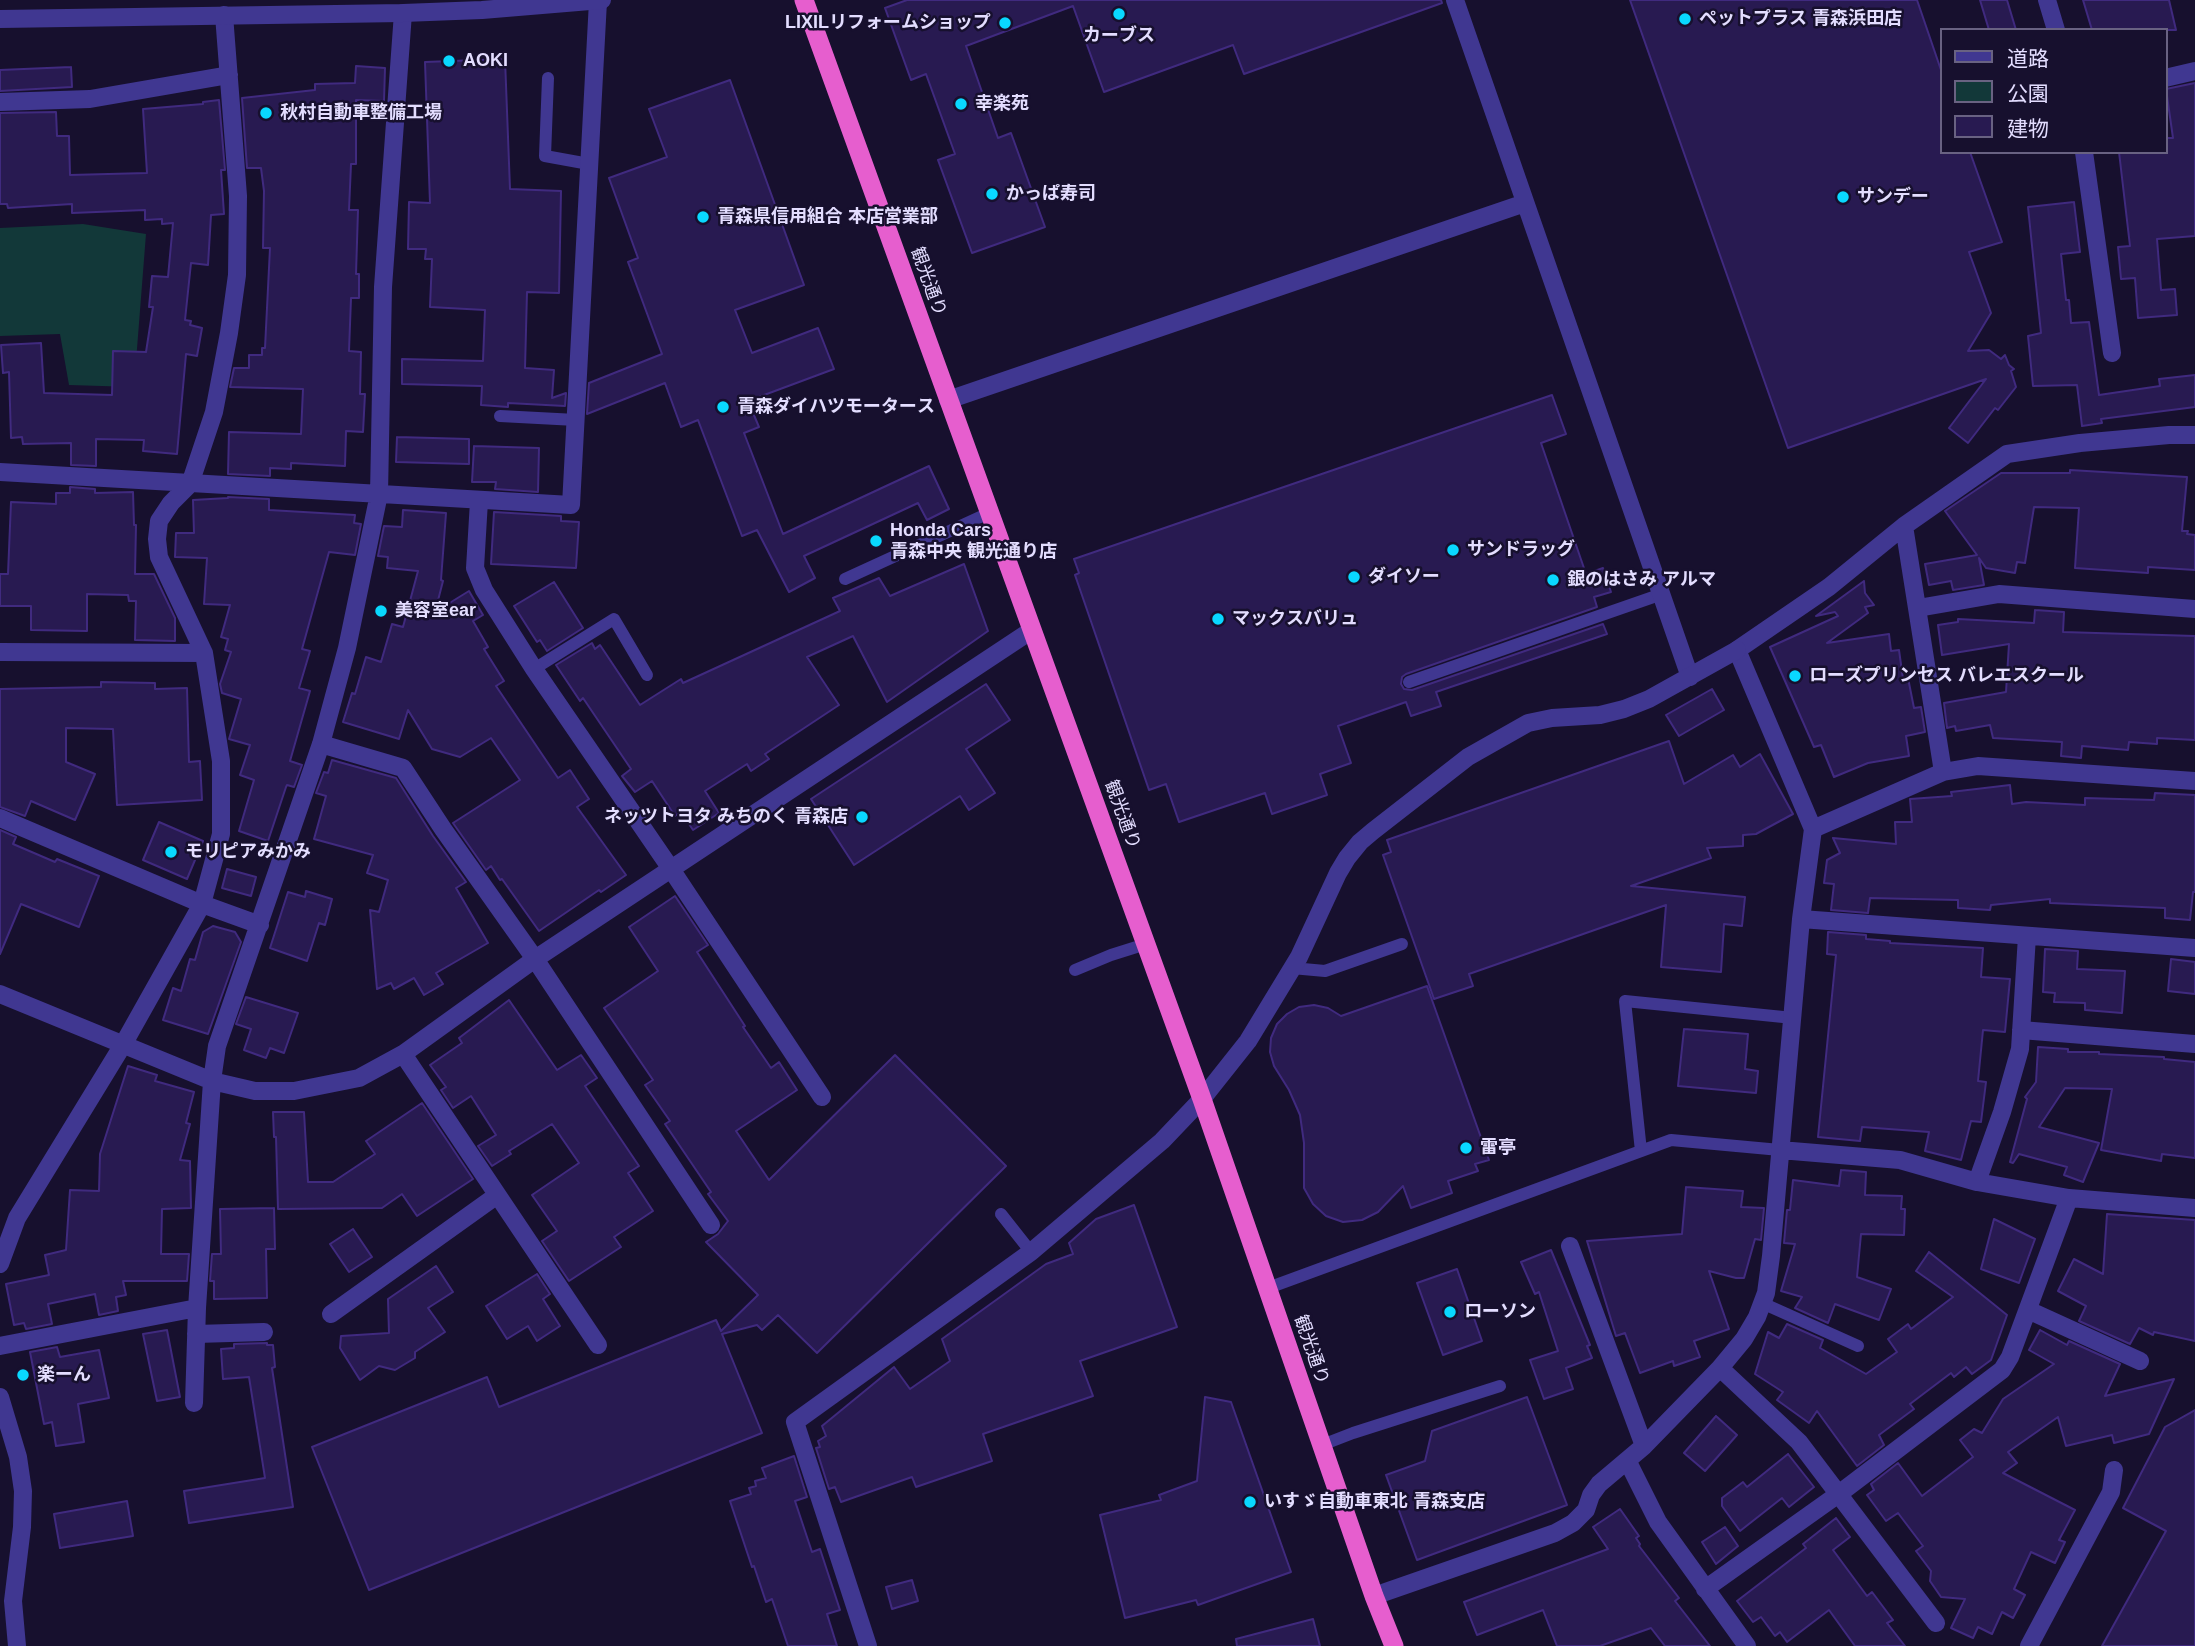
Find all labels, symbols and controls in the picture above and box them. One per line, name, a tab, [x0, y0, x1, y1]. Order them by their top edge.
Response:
marker: カーブス	[1111, 6, 1127, 22]
place label: ペットプラス 青森浜田店	[1699, 8, 1902, 30]
marker: ペットプラス 青森浜田店	[1677, 11, 1693, 27]
place label: LIXILリフォームショップ	[785, 12, 991, 34]
marker: LIXILリフォームショップ	[997, 15, 1013, 31]
place label: カーブス	[1083, 25, 1155, 47]
legend	[1940, 28, 2167, 154]
text: 道路	[2007, 47, 2049, 70]
place label: AOKI	[463, 50, 508, 72]
marker: AOKI	[441, 53, 457, 69]
text: 公園	[2007, 82, 2049, 105]
place label: 幸楽苑	[975, 93, 1029, 115]
marker: 幸楽苑	[953, 96, 969, 112]
place label: 秋村自動車整備工場	[280, 102, 442, 124]
marker: 秋村自動車整備工場	[258, 105, 274, 121]
text: 建物	[2007, 117, 2049, 140]
place label: かっぱ寿司	[1006, 183, 1096, 205]
marker: かっぱ寿司	[984, 186, 1000, 202]
place label: サンデー	[1857, 186, 1929, 208]
marker: サンデー	[1835, 189, 1851, 205]
place label: 青森県信用組合 本店営業部	[717, 206, 938, 228]
marker: 青森県信用組合 本店営業部	[695, 209, 711, 225]
street label: 観光通り	[906, 244, 950, 320]
place label: 青森ダイハツモータース	[737, 396, 935, 418]
marker: 青森ダイハツモータース	[715, 399, 731, 415]
place label: Honda Cars 青森中央 観光通り店	[890, 520, 1057, 562]
marker: Honda Cars 青森中央 観光通り店	[868, 533, 884, 549]
place label: サンドラッグ	[1467, 539, 1575, 561]
marker: サンドラッグ	[1445, 542, 1461, 558]
place label: ダイソー	[1368, 566, 1440, 588]
marker: ダイソー	[1346, 569, 1362, 585]
place label: 銀のはさみ アルマ	[1567, 569, 1716, 591]
marker: 銀のはさみ アルマ	[1545, 572, 1561, 588]
place label: 美容室ear	[395, 600, 476, 622]
marker: 美容室ear	[373, 603, 389, 619]
place label: マックスバリュ	[1232, 608, 1358, 630]
marker: マックスバリュ	[1210, 611, 1226, 627]
place label: ローズプリンセス バレエスクール	[1809, 665, 2084, 687]
marker: ローズプリンセス バレエスクール	[1787, 668, 1803, 684]
street label: 観光通り	[1100, 777, 1144, 853]
place label: ネッツトヨタ みちのく 青森店	[604, 806, 848, 828]
marker: ネッツトヨタ みちのく 青森店	[854, 809, 870, 825]
place label: モリピアみかみ	[185, 841, 311, 863]
marker: モリピアみかみ	[163, 844, 179, 860]
place label: 雷亭	[1480, 1137, 1516, 1159]
marker: 雷亭	[1458, 1140, 1474, 1156]
place label: ローソン	[1464, 1301, 1536, 1323]
marker: ローソン	[1442, 1304, 1458, 1320]
street label: 観光通り	[1289, 1312, 1333, 1388]
place label: 楽ーん	[37, 1364, 91, 1386]
marker: 楽ーん	[15, 1367, 31, 1383]
place label: いすゞ自動車東北 青森支店	[1264, 1491, 1485, 1513]
marker: いすゞ自動車東北 青森支店	[1242, 1494, 1258, 1510]

